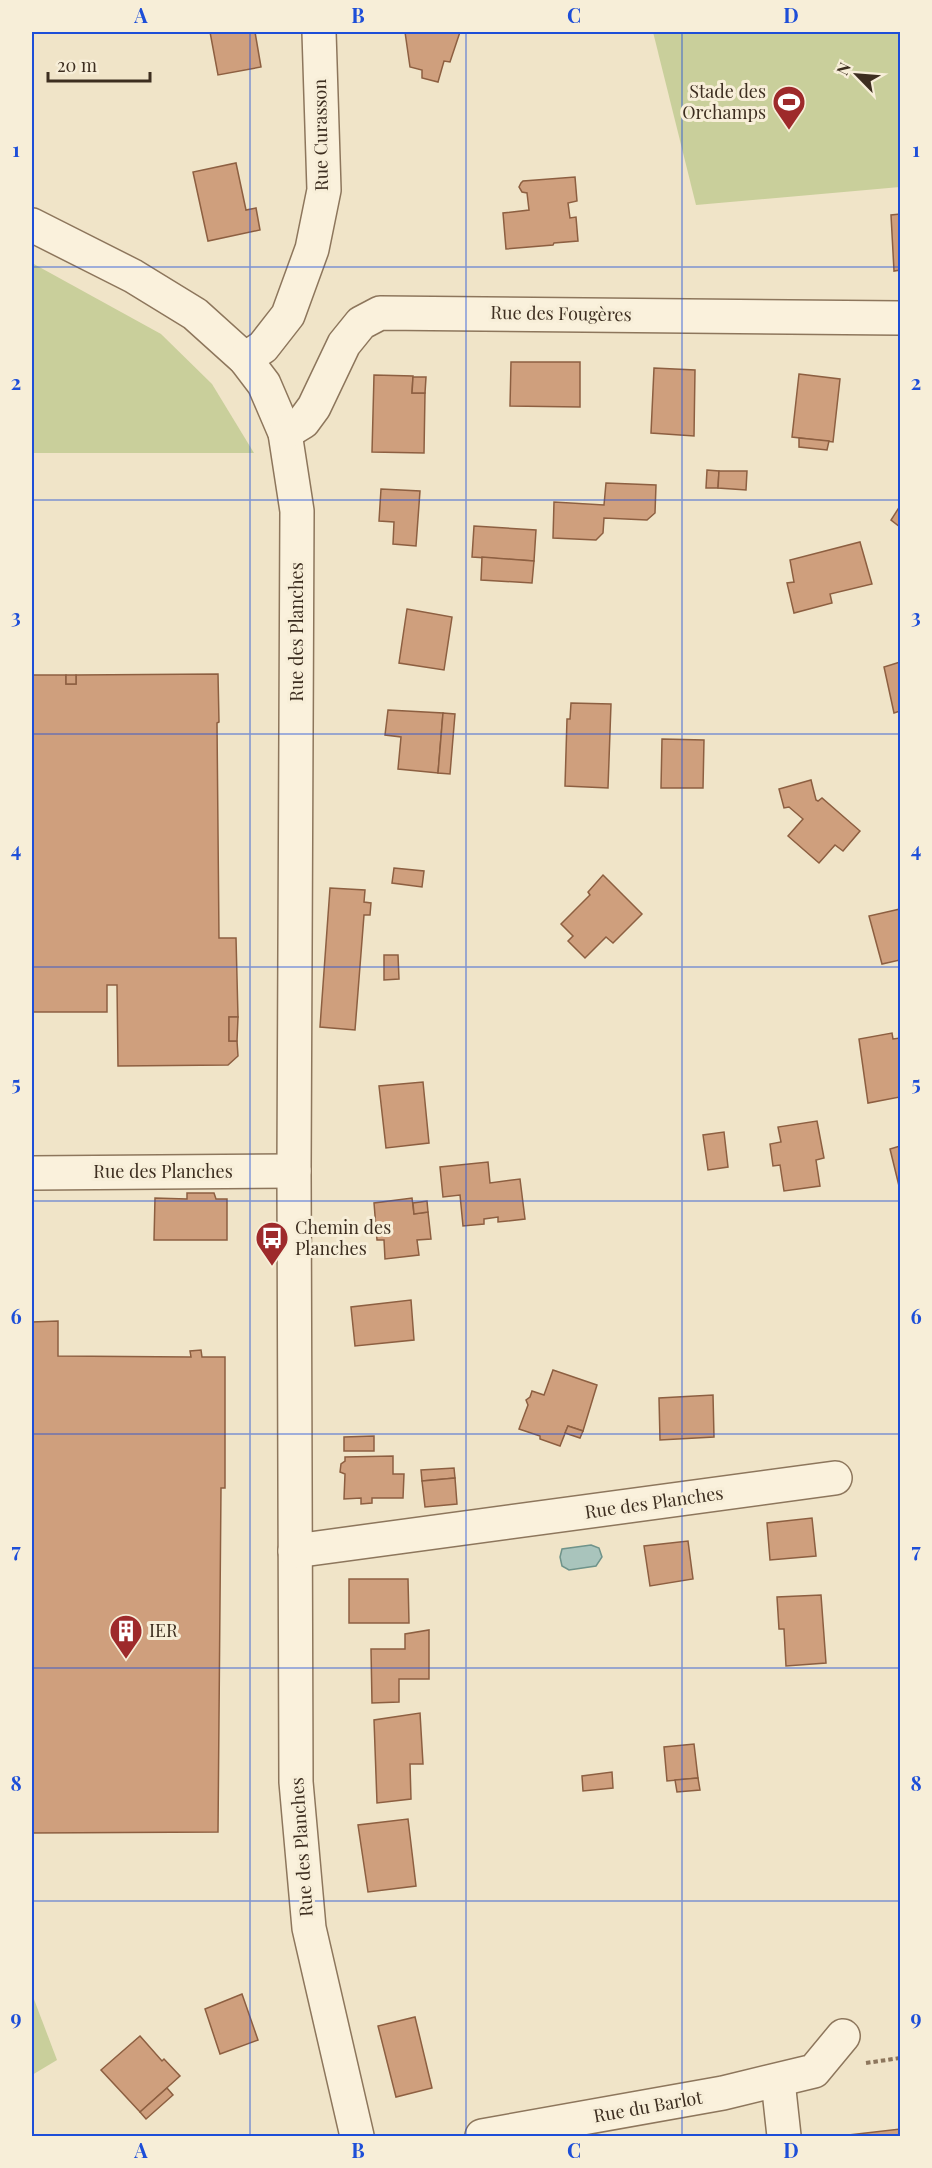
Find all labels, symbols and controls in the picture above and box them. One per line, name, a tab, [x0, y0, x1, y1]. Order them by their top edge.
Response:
text: A	[133, 1, 148, 28]
text: B	[351, 1, 365, 28]
text: C	[567, 1, 581, 28]
text: D	[783, 1, 799, 28]
scale bar	[48, 45, 150, 83]
north arrow	[827, 45, 887, 105]
text: 20 m	[57, 53, 97, 77]
text: N	[831, 58, 855, 78]
street label: Rue Curasson	[307, 78, 333, 191]
place label: Stade des Orchamps	[682, 79, 766, 124]
sports icon: Stade des Orchamps	[771, 84, 807, 131]
text: 1	[12, 135, 20, 162]
text: 1	[912, 135, 920, 162]
street label: Rue des Fougères	[490, 300, 632, 326]
text: 2	[11, 368, 21, 395]
text: 2	[911, 368, 921, 395]
street label: Rue des Planches	[284, 562, 308, 702]
text: 3	[11, 602, 21, 629]
text: 3	[911, 602, 921, 629]
text: 4	[11, 835, 21, 862]
text: 4	[911, 835, 921, 862]
text: 5	[11, 1069, 21, 1096]
text: 5	[911, 1069, 921, 1096]
street label: Rue des Planches	[93, 1159, 233, 1183]
place label: Chemin des Planches	[295, 1215, 391, 1260]
bus stop icon: Chemin des Planches	[254, 1220, 290, 1267]
text: 6	[10, 1302, 22, 1329]
text: 6	[910, 1302, 922, 1329]
street label: Rue des Planches	[583, 1480, 725, 1524]
text: 7	[11, 1536, 21, 1563]
text: 7	[911, 1536, 921, 1563]
building icon: IER	[108, 1613, 144, 1660]
place label: IER	[149, 1618, 178, 1642]
text: 8	[10, 1769, 22, 1796]
text: 8	[910, 1769, 922, 1796]
street label: Rue des Planches	[284, 1777, 318, 1918]
text: 9	[10, 2003, 22, 2030]
text: 9	[910, 2003, 922, 2030]
street label: Rue du Barlot	[592, 2085, 705, 2127]
text: A	[133, 2136, 148, 2163]
text: B	[351, 2136, 365, 2163]
text: C	[567, 2136, 581, 2163]
text: D	[783, 2136, 799, 2163]

